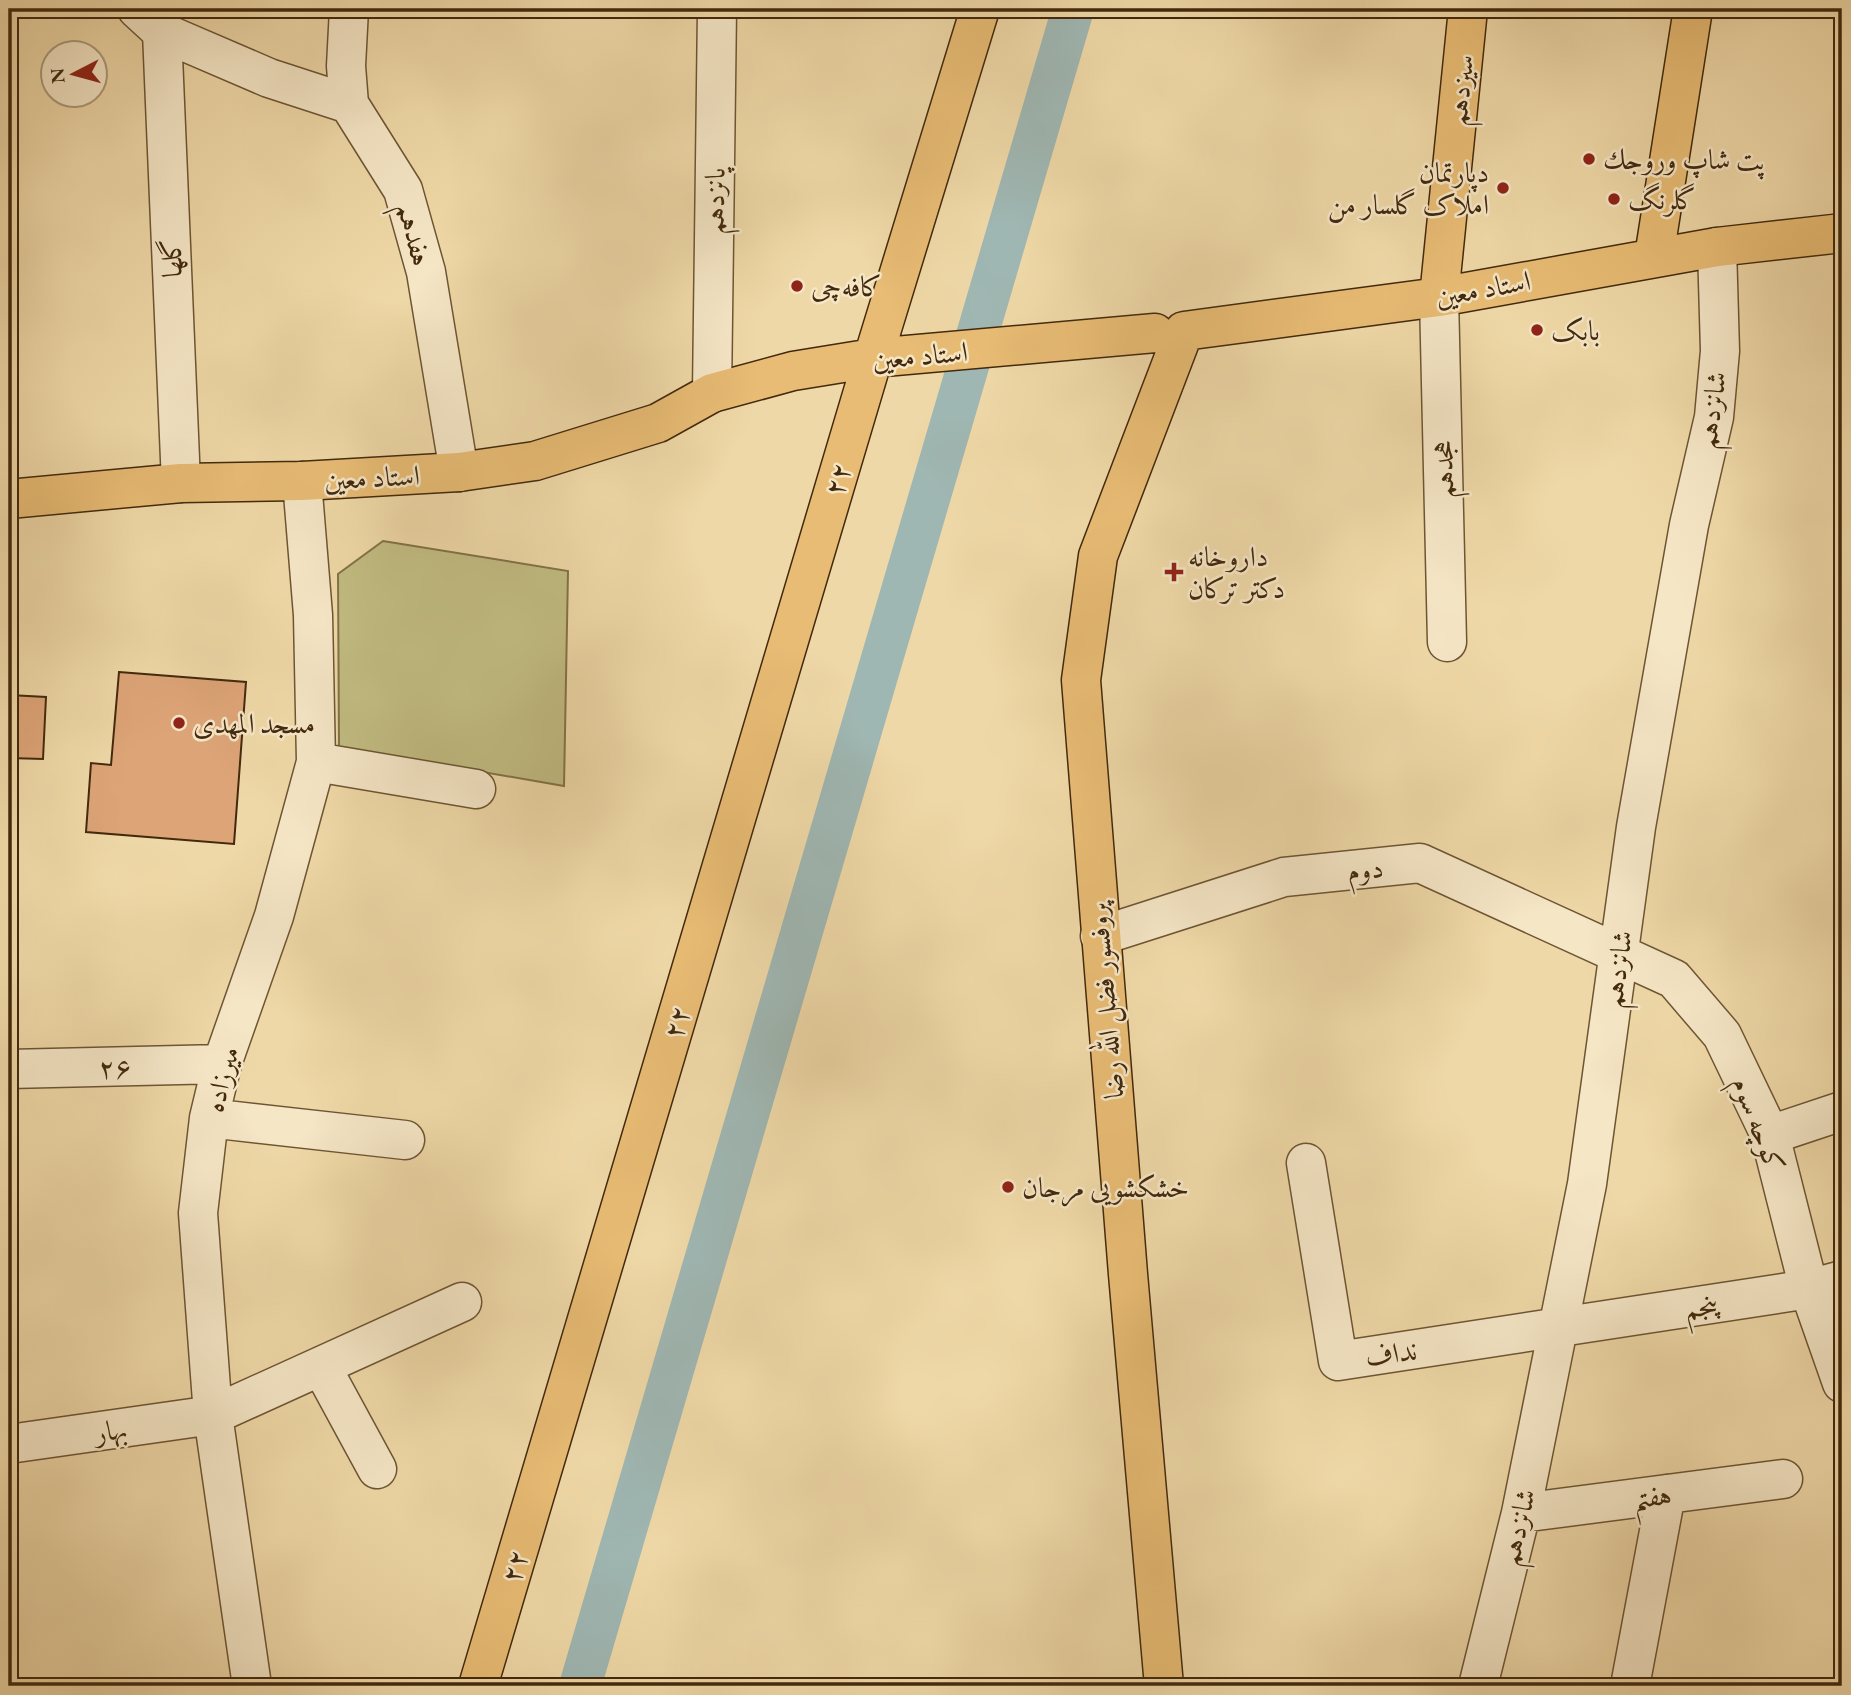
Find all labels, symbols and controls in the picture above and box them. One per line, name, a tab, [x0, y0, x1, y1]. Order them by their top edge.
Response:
north arrow	[38, 38, 108, 108]
street label: سیزدهم	[1438, 53, 1491, 128]
text: N	[44, 66, 71, 85]
place label: پت شاپ وروجك	[1603, 141, 1766, 180]
marker: پت شاپ وروجك	[1581, 151, 1597, 167]
place label: دپارتمان املاک گلسار من	[1328, 154, 1489, 223]
street label: پانزدهم	[695, 166, 742, 235]
marker: دپارتمان املاک گلسار من	[1495, 180, 1511, 196]
place label: گلرنگ	[1628, 181, 1696, 217]
marker: گلرنگ	[1606, 191, 1622, 207]
street label: هفدهم	[381, 199, 441, 272]
street label: گلها	[152, 238, 190, 278]
street label: استاد معین	[1433, 262, 1533, 314]
place label: کافه‌چی	[811, 268, 882, 304]
marker: کافه‌چی	[789, 278, 805, 294]
place label: بابک	[1551, 312, 1600, 348]
marker: بابک	[1529, 322, 1545, 338]
street label: استاد معین	[871, 333, 969, 377]
street label: شانزدهم	[1688, 369, 1743, 452]
street label: هجدهم	[1424, 439, 1471, 499]
street label: استاد معین	[323, 457, 421, 497]
street label: ۲۲	[815, 458, 859, 500]
place label: داروخانه دکتر ترکان	[1188, 538, 1285, 606]
marker: داروخانه دکتر ترکان	[1166, 564, 1182, 580]
place label: مسجد المهدی	[193, 705, 315, 741]
marker: مسجد المهدی	[171, 715, 187, 731]
street label: دوم	[1345, 849, 1386, 896]
street label: پروفسور فضل الله رضا	[1075, 898, 1133, 1101]
street label: شانزدهم	[1594, 928, 1649, 1011]
street label: ۲۲	[654, 1001, 698, 1043]
street label: میرزاده	[195, 1042, 247, 1116]
street label: ۲۶	[98, 1049, 132, 1085]
street label: کوچه سوم	[1718, 1071, 1794, 1179]
place label: خشکشویی مرجان	[1022, 1169, 1189, 1207]
marker: خشکشویی مرجان	[1000, 1179, 1016, 1195]
street label: پنجم	[1682, 1285, 1724, 1335]
street label: نداف	[1363, 1332, 1419, 1374]
street label: بهار	[89, 1410, 130, 1451]
street label: هفتم	[1630, 1476, 1675, 1526]
street label: شانزدهم	[1491, 1485, 1552, 1571]
street label: ۲۲	[492, 1545, 536, 1587]

